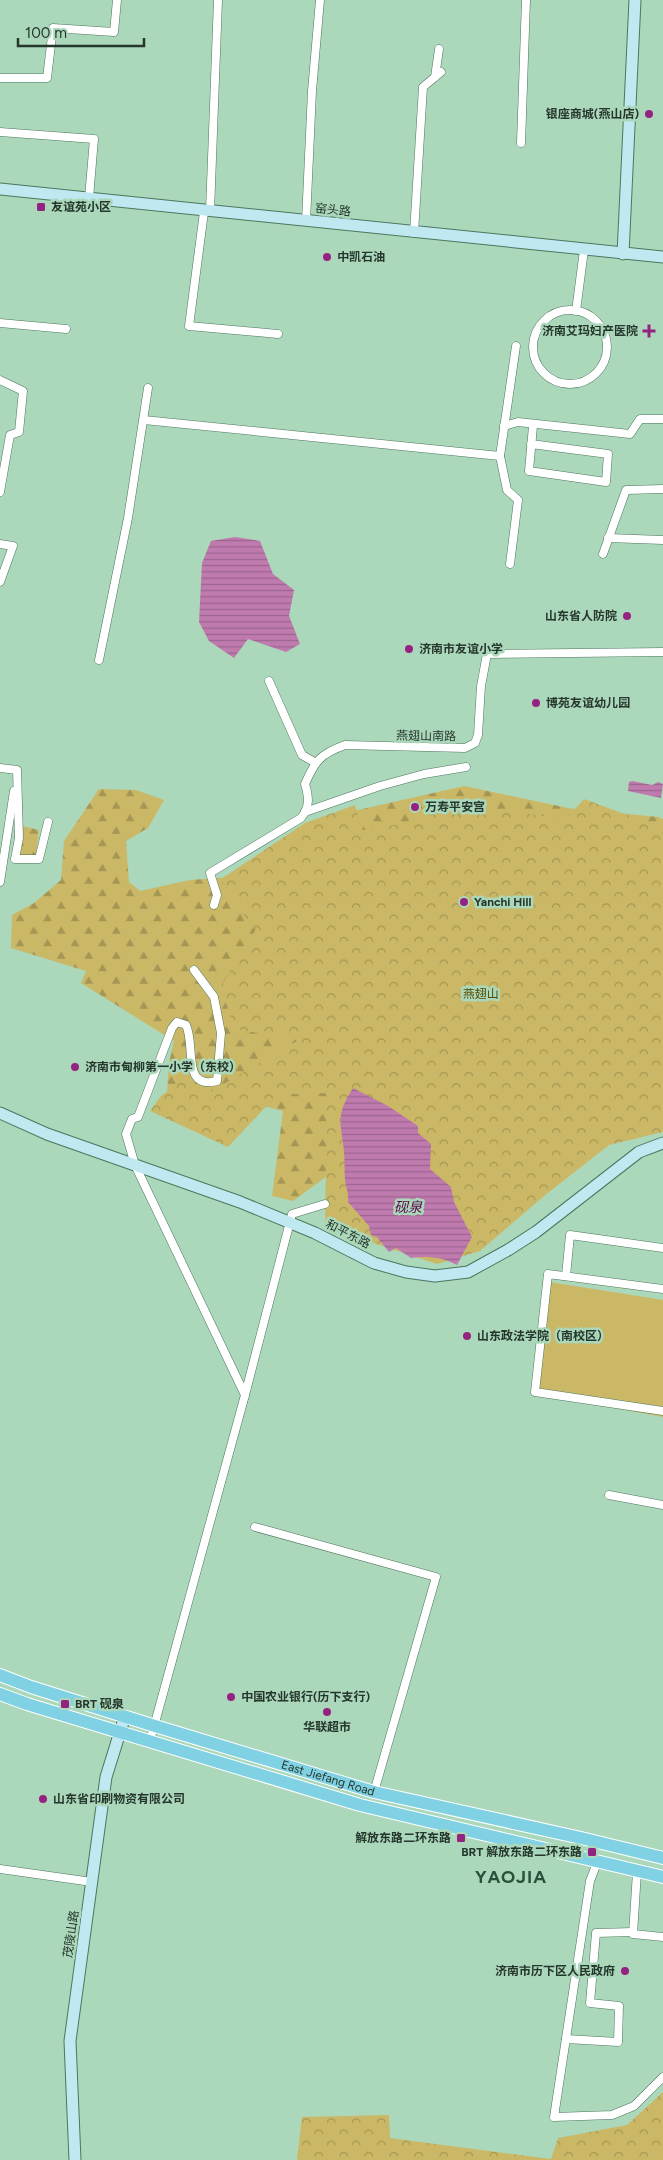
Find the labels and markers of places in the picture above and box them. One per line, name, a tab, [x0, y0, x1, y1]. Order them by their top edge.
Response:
place label: 银座商城(燕山店)	[546, 107, 639, 121]
marker: 银座商城(燕山店)	[643, 108, 655, 120]
place label: 友谊苑小区	[51, 200, 111, 214]
marker: 友谊苑小区	[35, 201, 47, 213]
place label: 中凯石油	[337, 250, 385, 264]
marker: 中凯石油	[321, 251, 333, 263]
place label: 济南艾玛妇产医院	[542, 324, 638, 338]
marker: 济南艾玛妇产医院	[642, 324, 656, 338]
place label: 山东省人防院	[545, 609, 617, 623]
marker: 山东省人防院	[621, 610, 633, 622]
place label: 济南市友谊小学	[419, 642, 503, 656]
marker: 济南市友谊小学	[403, 643, 415, 655]
place label: 博苑友谊幼儿园	[546, 696, 630, 710]
marker: 博苑友谊幼儿园	[530, 697, 542, 709]
place label: 万寿平安宫	[425, 800, 485, 814]
marker: 万寿平安宫	[409, 801, 421, 813]
place label: Yanchi Hill	[474, 895, 531, 909]
marker: Yanchi Hill	[458, 896, 470, 908]
place label: 济南市甸柳第一小学（东校）	[85, 1060, 241, 1074]
marker: 济南市甸柳第一小学（东校）	[69, 1061, 81, 1073]
place label: 山东政法学院（南校区）	[477, 1329, 609, 1343]
marker: 山东政法学院（南校区）	[461, 1330, 473, 1342]
place label: 中国农业银行(历下支行)	[241, 1690, 371, 1704]
marker: 中国农业银行(历下支行)	[225, 1691, 237, 1703]
place label: BRT 砚泉	[75, 1697, 124, 1711]
marker: BRT 砚泉	[59, 1698, 71, 1710]
marker: 华联超市	[321, 1706, 333, 1718]
place label: 华联超市	[303, 1720, 351, 1734]
place label: 山东省印刷物资有限公司	[53, 1792, 185, 1806]
marker: 山东省印刷物资有限公司	[37, 1793, 49, 1805]
place label: 解放东路二环东路	[355, 1831, 451, 1845]
marker: 解放东路二环东路	[455, 1832, 467, 1844]
place label: BRT 解放东路二环东路	[461, 1845, 582, 1859]
marker: BRT 解放东路二环东路	[586, 1846, 598, 1858]
place label: 济南市历下区人民政府	[495, 1964, 615, 1978]
marker: 济南市历下区人民政府	[619, 1965, 631, 1977]

